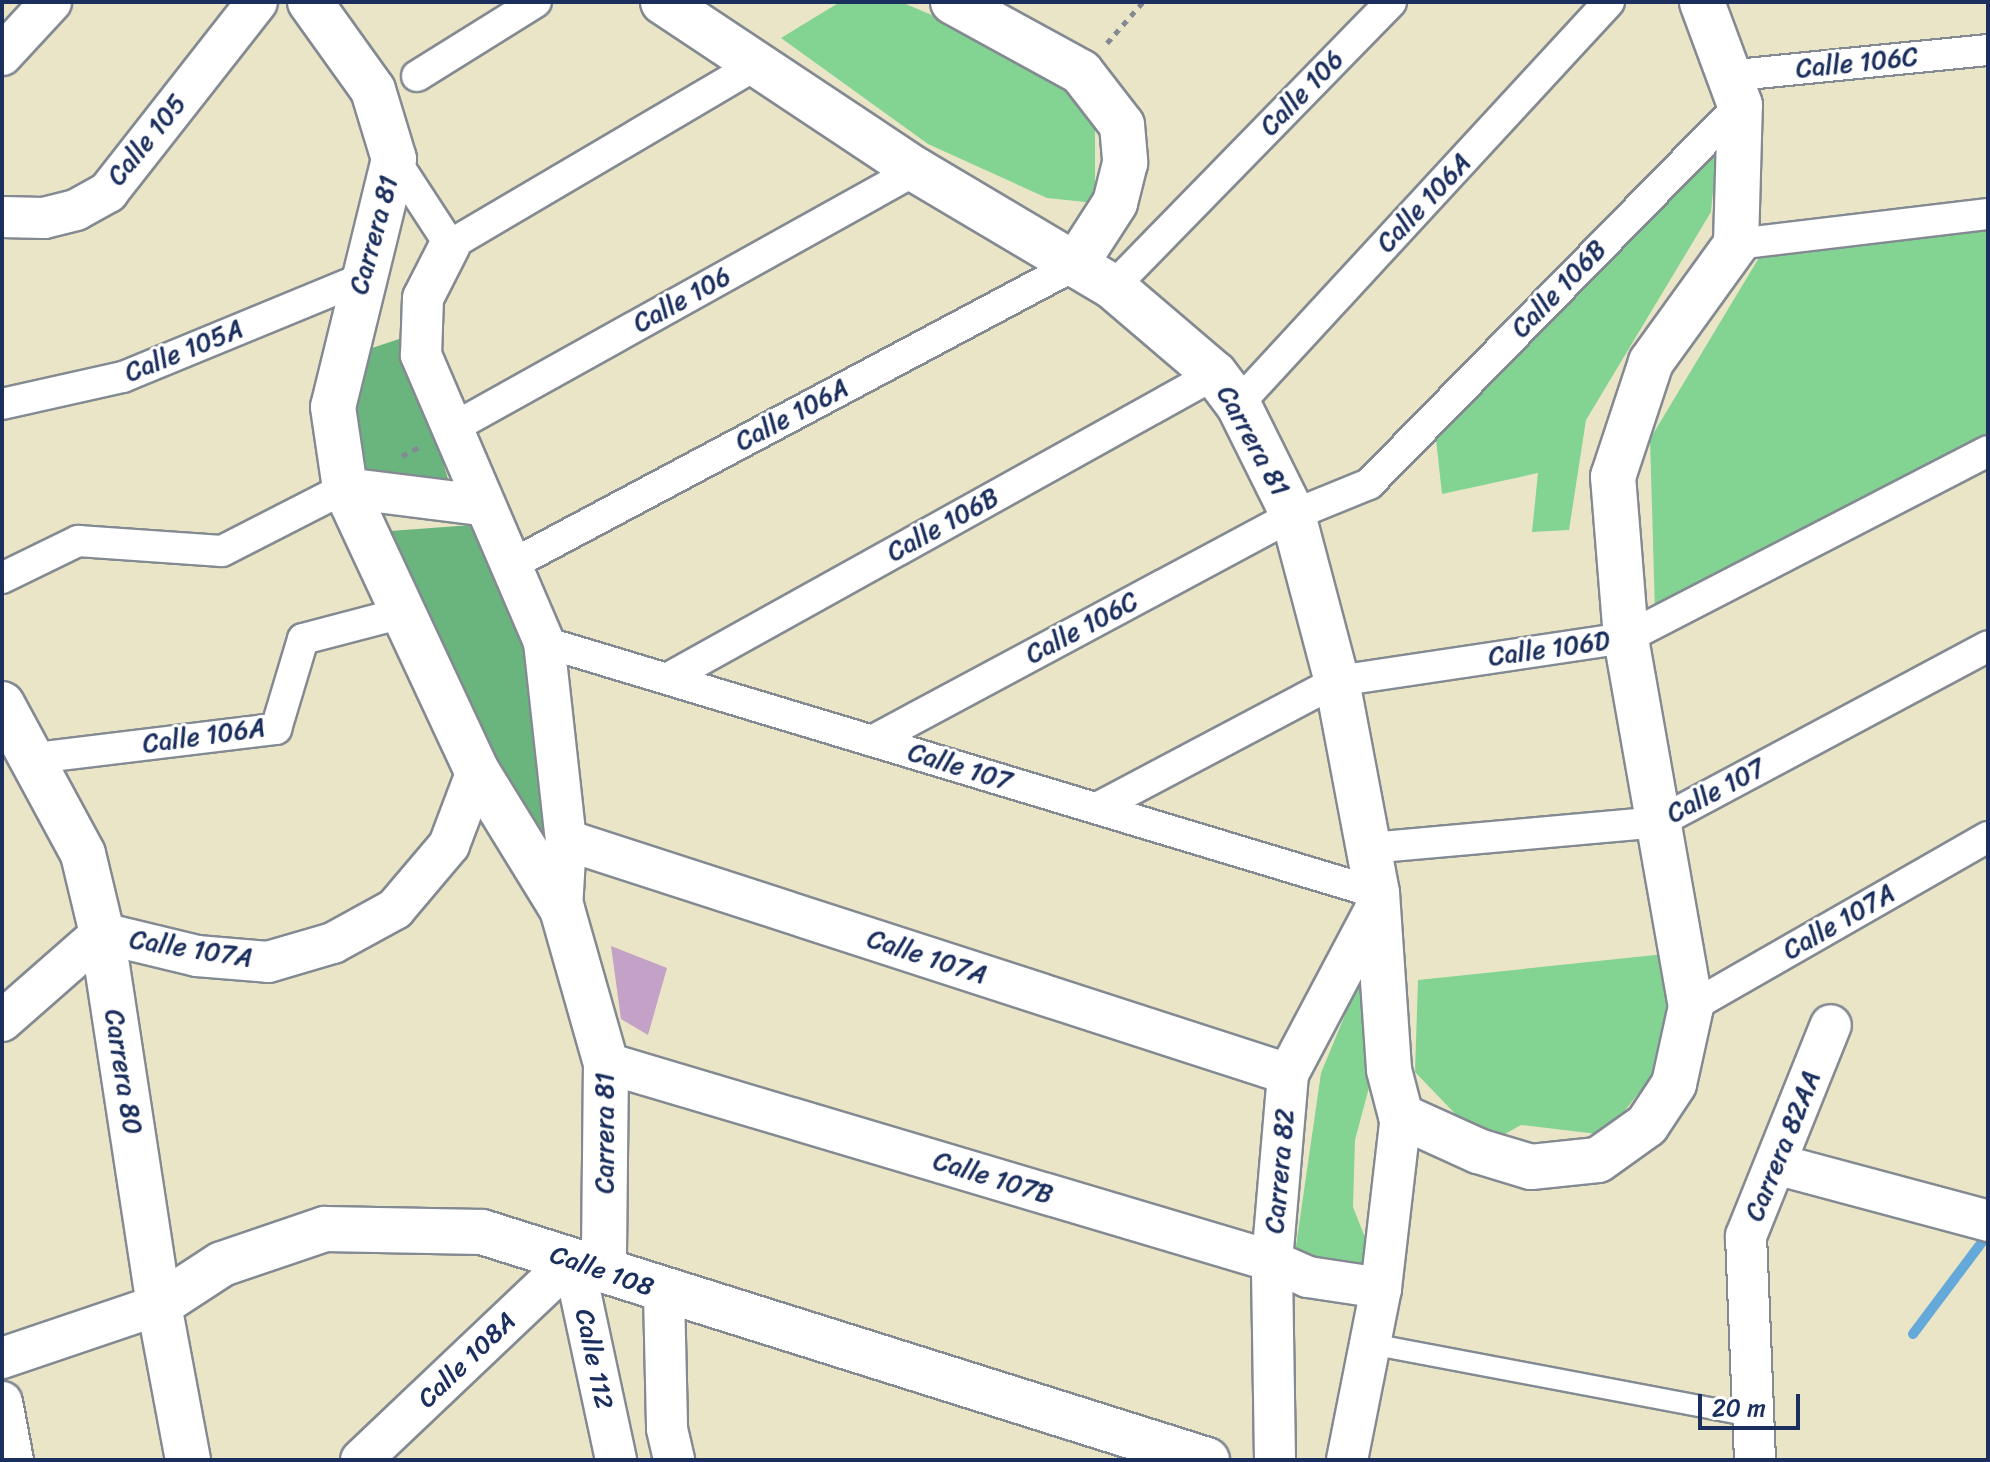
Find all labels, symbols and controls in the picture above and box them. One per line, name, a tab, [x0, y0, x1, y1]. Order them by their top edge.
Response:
street label: Calle 106C	[1794, 41, 1920, 85]
street label: Calle 106	[1254, 44, 1350, 142]
street label: Calle 105	[101, 88, 193, 192]
street label: Calle 106A	[1370, 147, 1478, 259]
street label: Carrera 81	[343, 172, 405, 298]
street label: Calle 106B	[1505, 234, 1613, 344]
street label: Calle 106	[628, 261, 736, 339]
street label: Calle 105A	[120, 313, 248, 389]
street label: Calle 106A	[730, 372, 854, 458]
street label: Carrera 81	[1210, 380, 1296, 502]
street label: Calle 106B	[882, 482, 1004, 568]
street label: Calle 106C	[1020, 585, 1144, 671]
street label: Calle 106D	[1486, 625, 1612, 673]
street label: Calle 106A	[141, 712, 267, 760]
street label: Calle 107	[904, 736, 1016, 798]
street label: Calle 107	[1662, 752, 1770, 830]
street label: Calle 107A	[1778, 878, 1900, 966]
street label: Calle 107A	[863, 923, 991, 991]
street label: Calle 107A	[127, 924, 255, 974]
street label: Carrera 80	[98, 1007, 148, 1137]
street label: Carrera 82AA	[1739, 1066, 1827, 1226]
street label: Carrera 81	[589, 1072, 621, 1194]
street label: Carrera 82	[1259, 1107, 1301, 1235]
street label: Calle 107B	[930, 1145, 1056, 1211]
street label: Calle 108	[546, 1239, 658, 1303]
street label: Calle 108A	[411, 1306, 523, 1414]
street label: Calle 112	[568, 1306, 620, 1412]
scale bar	[1702, 1378, 1804, 1428]
text: 20 m	[1712, 1387, 1766, 1429]

